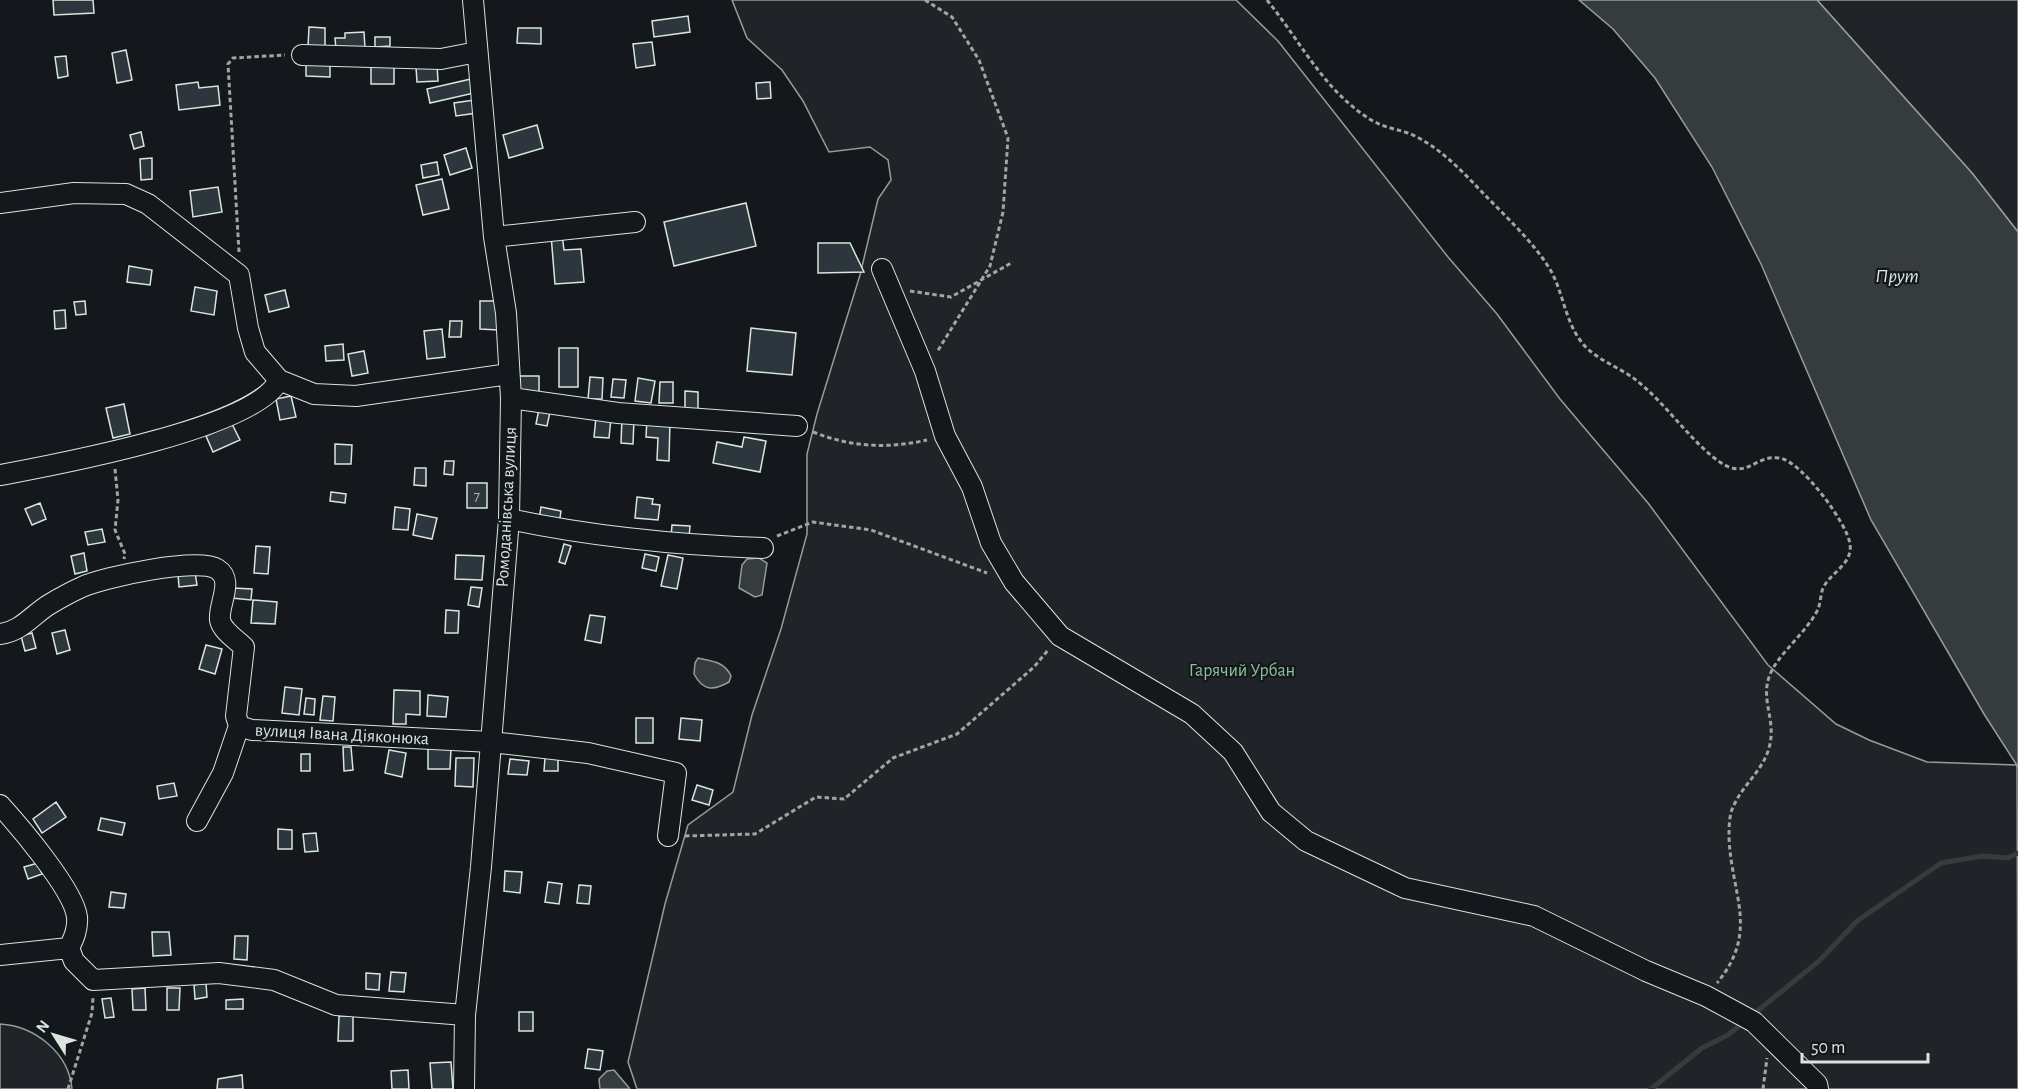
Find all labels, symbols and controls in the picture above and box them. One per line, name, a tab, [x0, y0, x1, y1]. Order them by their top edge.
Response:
water label: Прут	[1875, 266, 1919, 286]
street label: Ромоданівська вулиця	[494, 426, 520, 588]
house number: 7	[474, 489, 480, 504]
park label: Гарячий Урбан	[1189, 661, 1295, 680]
street label: вулиця Івана Діяконюка	[254, 721, 430, 749]
north arrow	[24, 1005, 84, 1065]
text: N	[33, 1017, 53, 1036]
scale bar	[1802, 1026, 1928, 1064]
text: 50 m	[1811, 1039, 1845, 1057]

